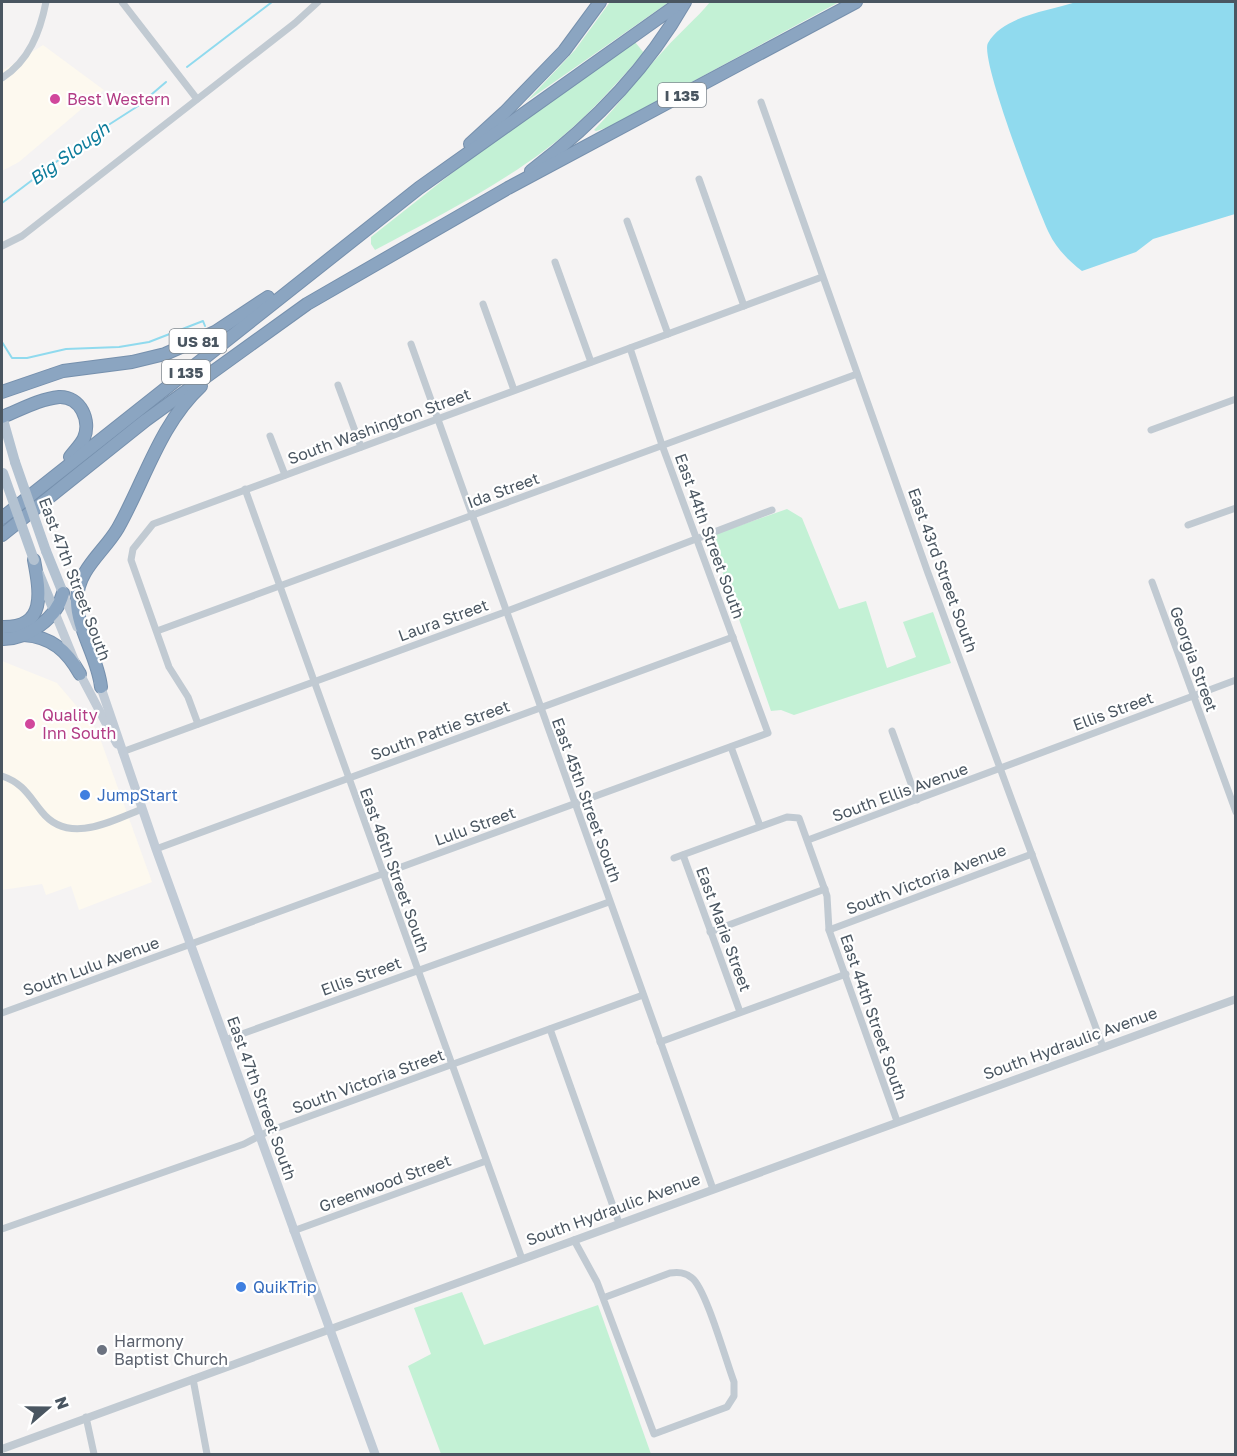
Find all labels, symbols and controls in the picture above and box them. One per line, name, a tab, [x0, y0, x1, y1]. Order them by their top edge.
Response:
road number: I 135	[658, 83, 706, 107]
place label: Best Western	[67, 89, 170, 109]
marker: Best Western	[48, 92, 62, 106]
water label: Big Slough	[25, 116, 114, 189]
road number: US 81	[170, 329, 226, 353]
road number: I 135	[162, 360, 210, 384]
street label: South Washington Street	[285, 384, 473, 468]
street label: East 44th Street South	[671, 451, 749, 621]
street label: Ida Street	[464, 468, 542, 512]
street label: East 43rd Street South	[904, 485, 982, 655]
street label: East 47th Street South	[35, 495, 115, 663]
street label: Laura Street	[395, 594, 491, 646]
street label: Georgia Street	[1166, 604, 1222, 714]
street label: Ellis Street	[1070, 687, 1156, 735]
street label: South Pattie Street	[368, 696, 512, 764]
place label: Quality Inn South	[42, 705, 116, 743]
street label: East 45th Street South	[548, 715, 626, 885]
marker: Quality Inn South	[23, 717, 37, 731]
street label: South Ellis Avenue	[829, 758, 971, 826]
place label: JumpStart	[97, 785, 178, 805]
street label: East 46th Street South	[356, 785, 434, 955]
marker: JumpStart	[78, 788, 92, 802]
street label: Lulu Street	[432, 802, 518, 850]
street label: South Victoria Avenue	[843, 839, 1009, 919]
street label: East Marie Street	[692, 864, 756, 994]
street label: East 44th Street South	[836, 931, 912, 1103]
street label: South Lulu Avenue	[20, 932, 162, 1000]
street label: Ellis Street	[318, 952, 404, 1000]
street label: South Hydraulic Avenue	[980, 1002, 1160, 1084]
street label: East 47th Street South	[223, 1013, 301, 1183]
street label: South Victoria Street	[289, 1044, 447, 1118]
street label: Greenwood Street	[316, 1150, 454, 1216]
street label: South Hydraulic Avenue	[523, 1168, 703, 1250]
place label: QuikTrip	[253, 1277, 317, 1297]
marker: QuikTrip	[234, 1280, 248, 1294]
place label: Harmony Baptist Church	[114, 1331, 228, 1369]
marker: Harmony Baptist Church	[95, 1343, 109, 1357]
north arrow	[18, 1378, 78, 1438]
text: N	[51, 1394, 74, 1412]

